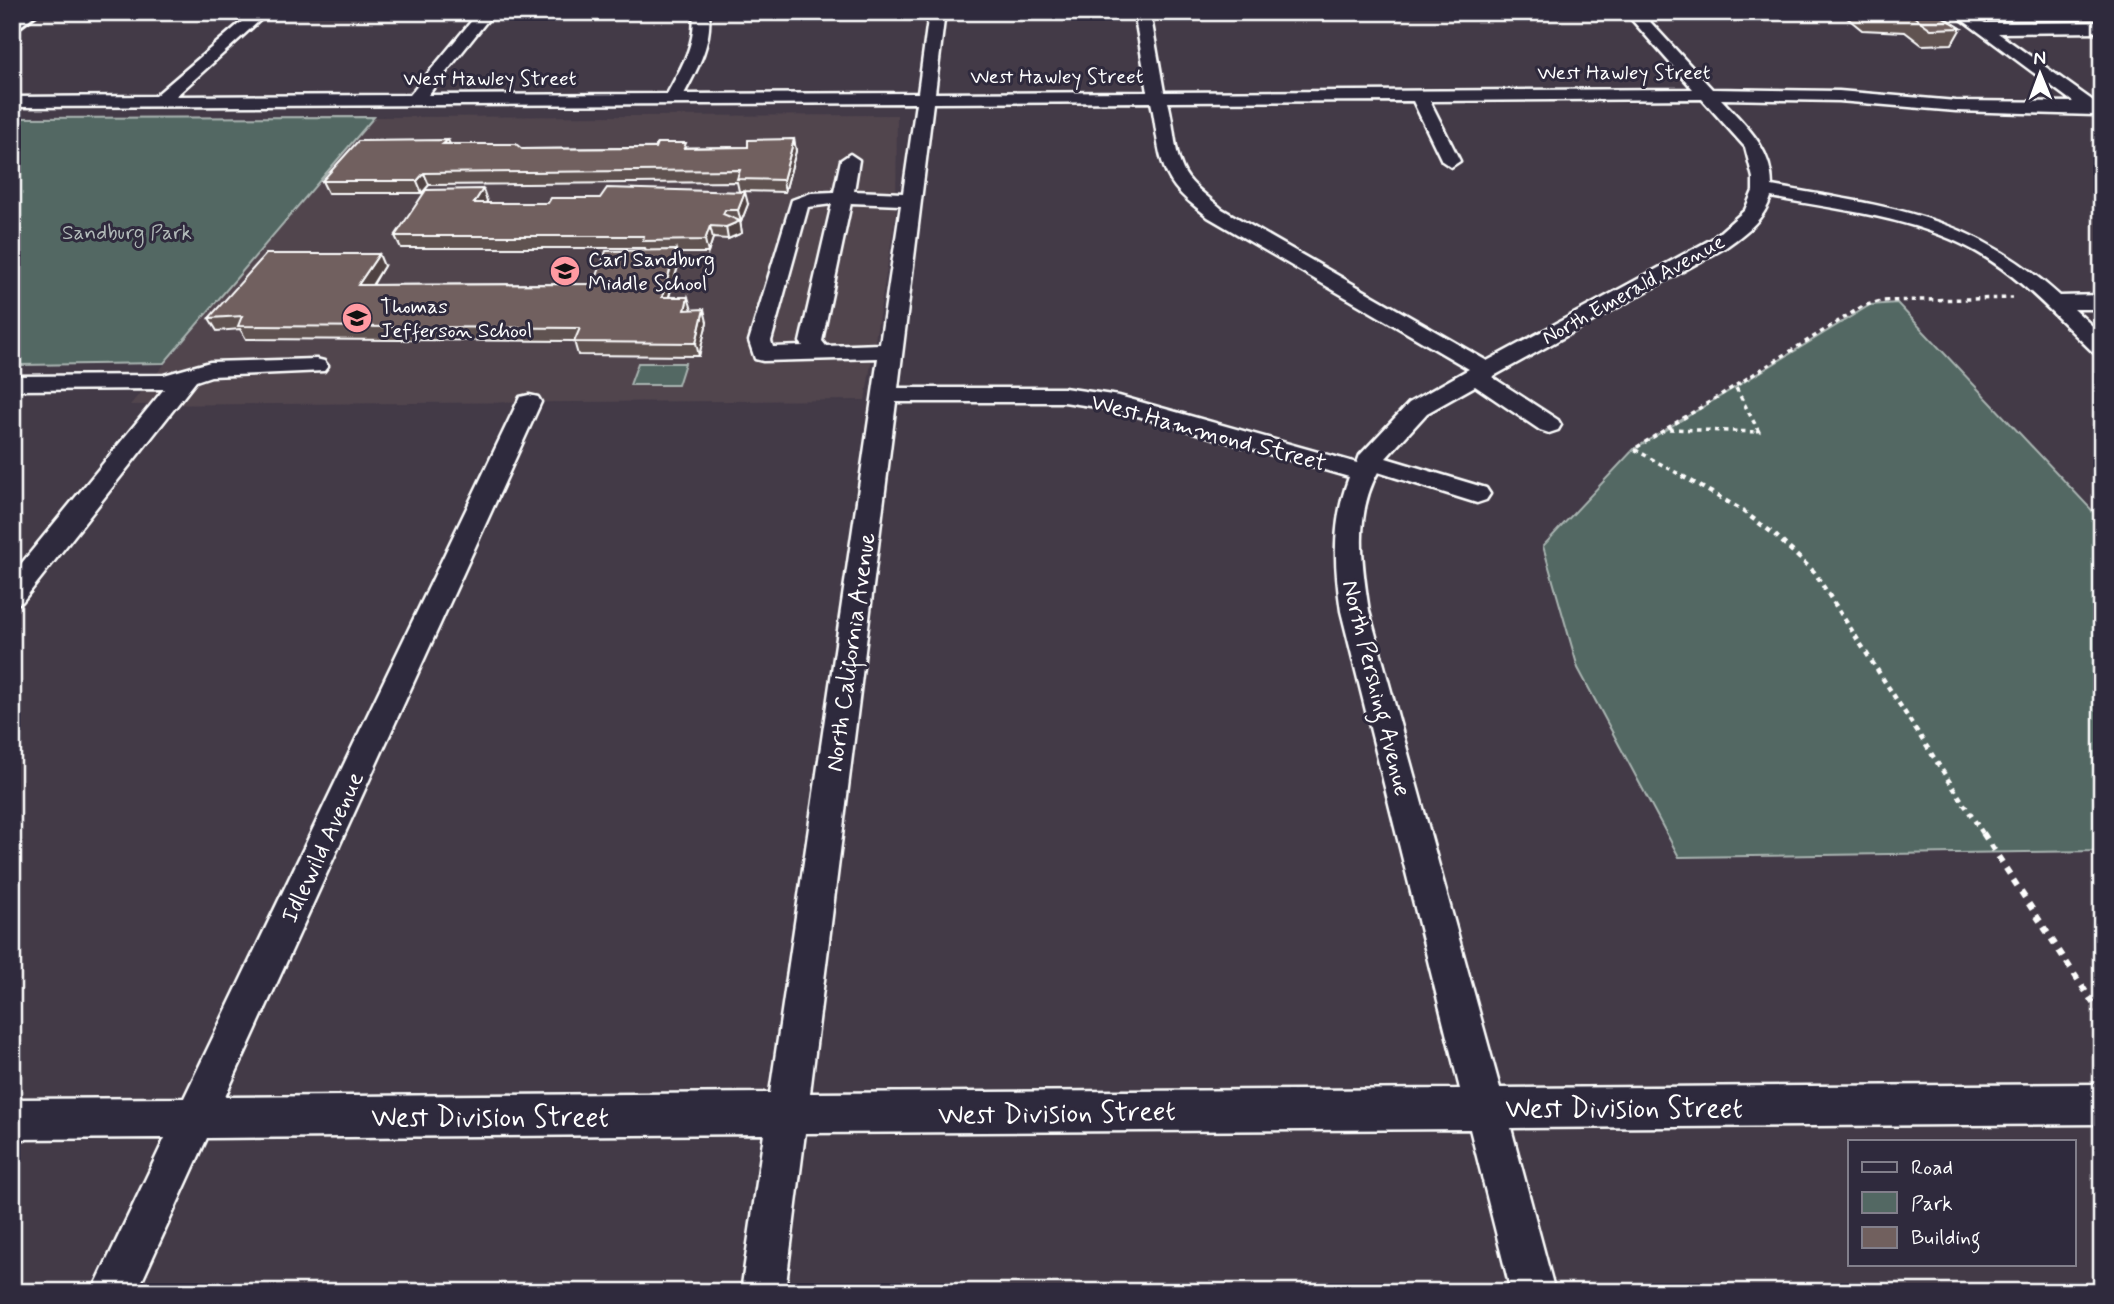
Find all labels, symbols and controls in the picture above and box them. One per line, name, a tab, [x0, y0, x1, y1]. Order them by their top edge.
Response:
north arrow	[2006, 38, 2076, 108]
text: N	[2033, 46, 2046, 71]
street label: West Hawley Street	[1537, 59, 1711, 87]
street label: West Hawley Street	[970, 63, 1144, 91]
street label: West Hawley Street	[403, 65, 577, 93]
park label: Sandburg Park	[62, 219, 192, 248]
street label: North Emerald Avenue	[1537, 228, 1730, 352]
place label: Carl Sandburg Middle School	[588, 246, 715, 298]
school or university icon: Carl Sandburg Middle School	[548, 254, 582, 288]
place label: Thomas Jefferson School	[380, 293, 532, 345]
school or university icon: Thomas Jefferson School	[340, 301, 374, 335]
street label: West Hammond Street	[1087, 387, 1330, 480]
street label: North California Avenue	[819, 531, 886, 774]
street label: North Pershing Avenue	[1331, 577, 1417, 800]
street label: Idlewild Avenue	[275, 767, 372, 928]
street label: West Division Street	[1505, 1091, 1743, 1128]
street label: West Division Street	[938, 1094, 1176, 1135]
street label: West Division Street	[371, 1100, 609, 1137]
legend	[1848, 1140, 2076, 1266]
text: Road	[1911, 1154, 1953, 1182]
text: Park	[1911, 1190, 1953, 1218]
text: Building	[1911, 1224, 1981, 1254]

